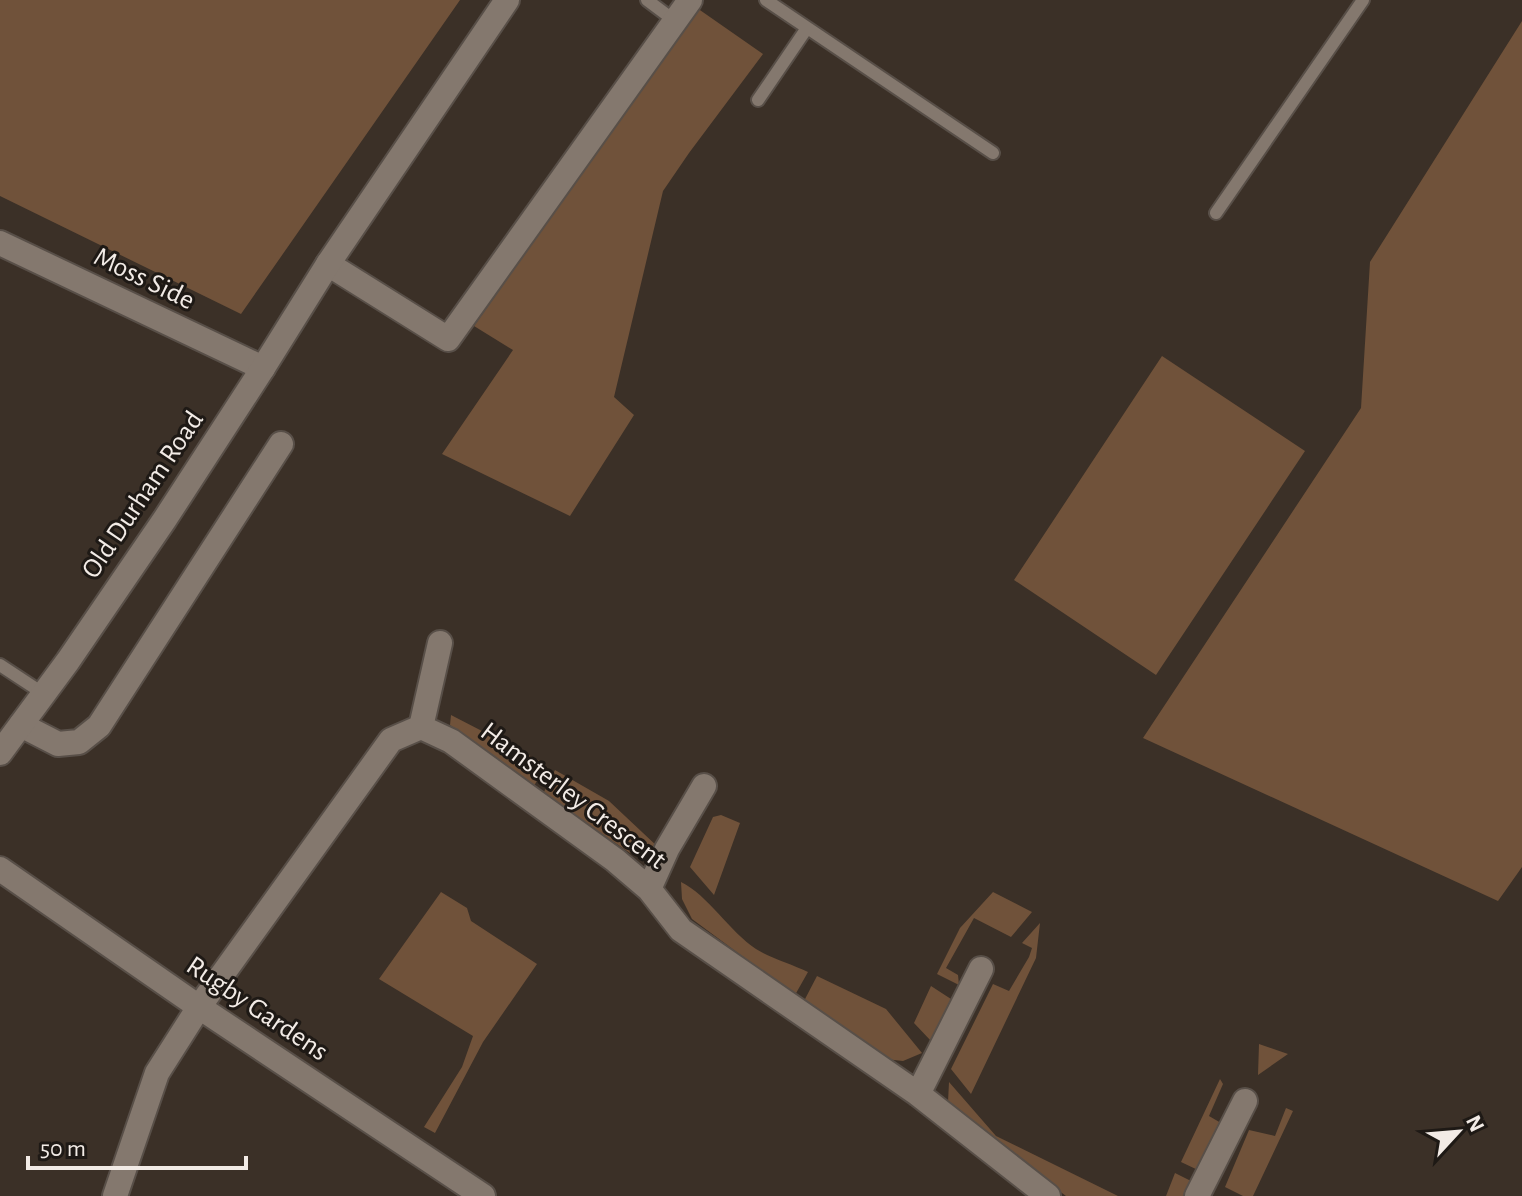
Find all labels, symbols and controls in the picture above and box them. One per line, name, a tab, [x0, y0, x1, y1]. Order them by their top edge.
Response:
street label: Moss Side	[89, 243, 199, 315]
street label: Old Durham Road	[77, 406, 209, 584]
street label: Hamsterley Crescent	[475, 717, 671, 875]
street label: Rugby Gardens	[181, 952, 333, 1066]
north arrow	[1418, 1092, 1498, 1172]
text: N	[1462, 1112, 1488, 1135]
scale bar	[28, 1120, 246, 1170]
text: 50 m	[40, 1137, 86, 1161]

